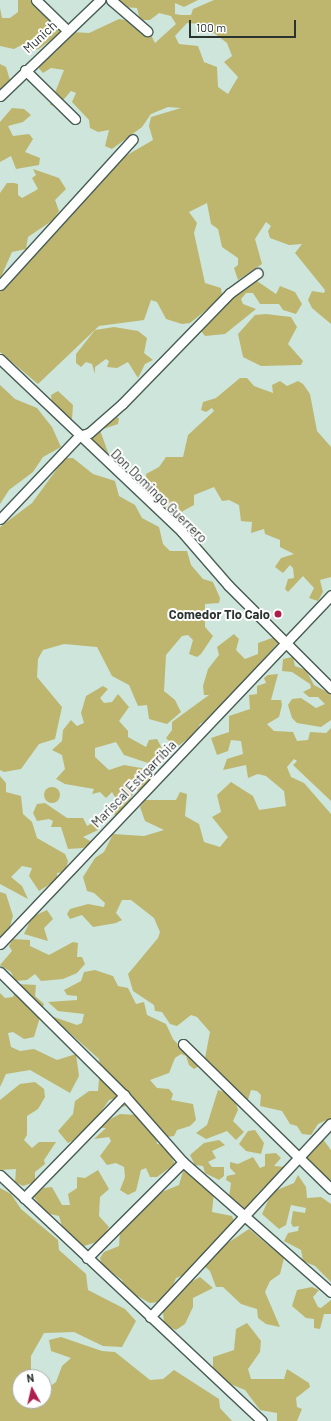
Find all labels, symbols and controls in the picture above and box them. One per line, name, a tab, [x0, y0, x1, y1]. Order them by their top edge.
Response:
scale bar	[191, 12, 298, 38]
street label: Munich	[20, 18, 60, 56]
text: 100 m	[196, 20, 226, 34]
street label: Don Domingo Guerrero	[108, 446, 210, 546]
place label: Comedor Tio Caio	[169, 606, 270, 622]
marker: Comedor Tio Caio	[273, 609, 283, 619]
street label: Mariscal Estigarribia	[89, 737, 179, 831]
north arrow	[12, 1369, 52, 1409]
text: N	[26, 1371, 35, 1385]

